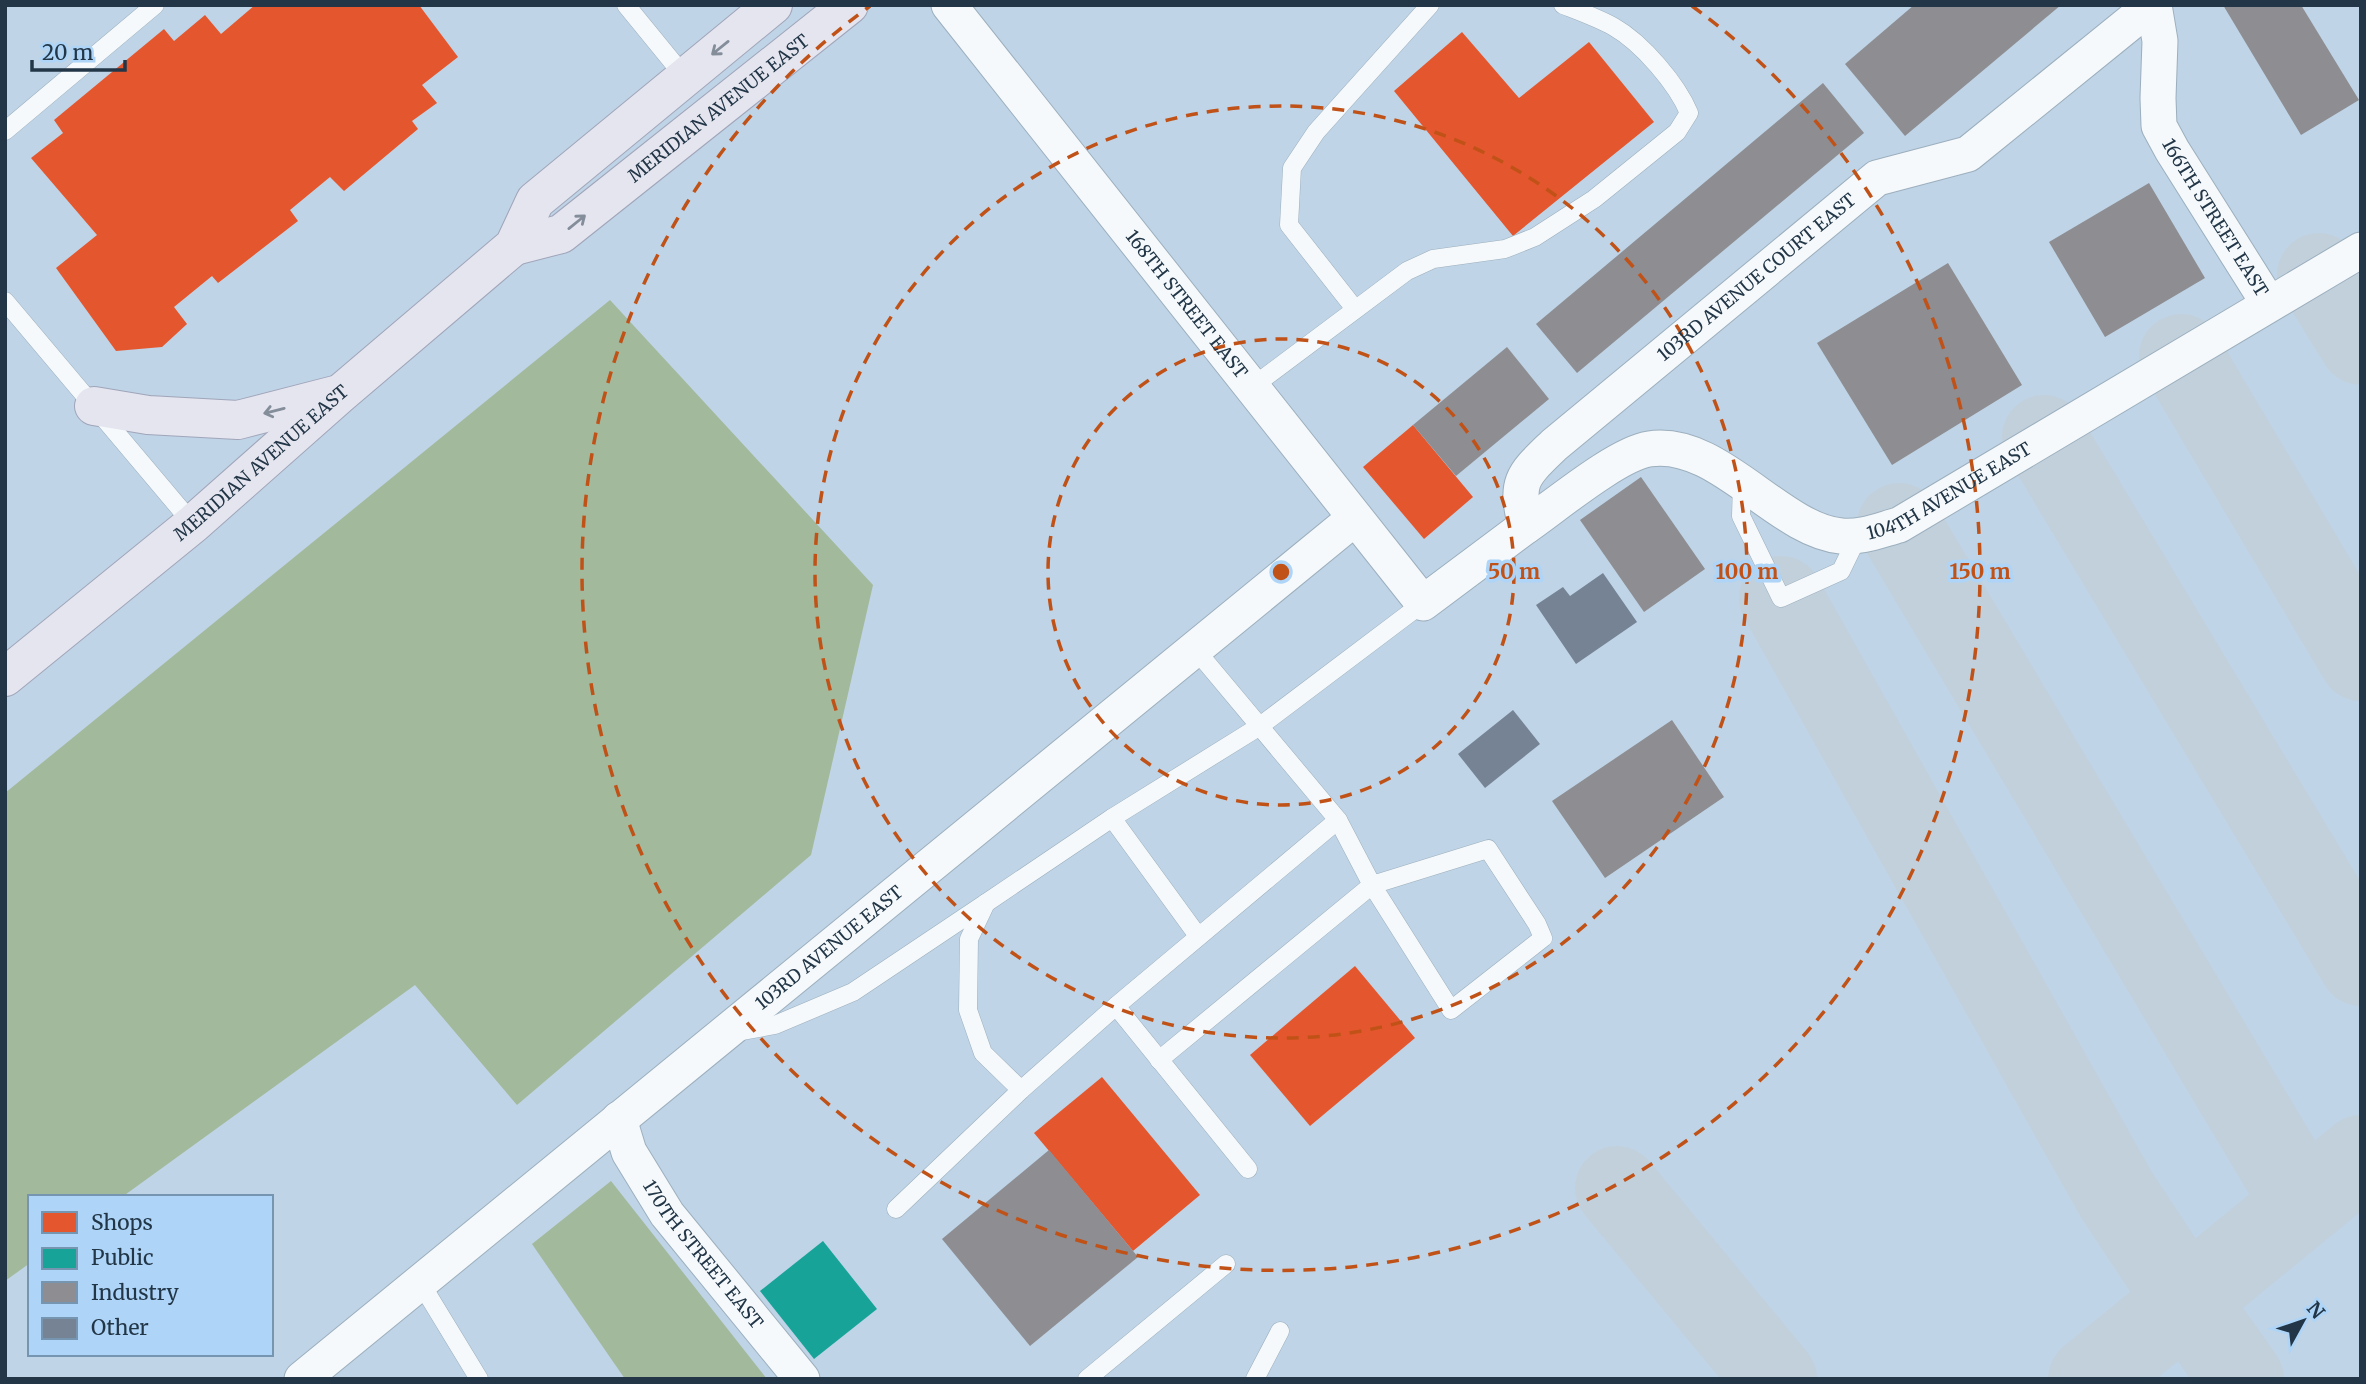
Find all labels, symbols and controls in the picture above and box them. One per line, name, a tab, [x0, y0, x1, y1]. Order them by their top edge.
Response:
scale bar	[32, 28, 124, 72]
street label: MERIDIAN AVENUE EAST	[623, 29, 814, 187]
text: 20 m	[42, 39, 94, 66]
one-way arrow	[711, 40, 730, 55]
street label: 166TH STREET EAST	[2157, 135, 2274, 301]
street label: 103RD AVENUE COURT EAST	[1652, 188, 1861, 366]
one-way arrow	[567, 215, 585, 230]
street label: 168TH STREET EAST	[1121, 225, 1253, 383]
street label: MERIDIAN AVENUE EAST	[169, 379, 353, 546]
one-way arrow	[263, 405, 286, 418]
street label: 104TH AVENUE EAST	[1864, 437, 2036, 545]
text: 50 m	[1488, 558, 1540, 585]
text: 100 m	[1716, 558, 1778, 585]
text: 150 m	[1949, 558, 2011, 585]
centre of rings	[1269, 560, 1293, 584]
street label: 103RD AVENUE EAST	[750, 880, 908, 1015]
street label: 170TH STREET EAST	[638, 1176, 768, 1334]
legend	[28, 1195, 273, 1356]
text: Shops	[91, 1209, 153, 1236]
text: Public	[91, 1244, 154, 1271]
text: Industry	[91, 1279, 180, 1306]
north arrow	[2268, 1286, 2338, 1356]
text: N	[2302, 1297, 2330, 1324]
text: Other	[91, 1314, 149, 1341]

